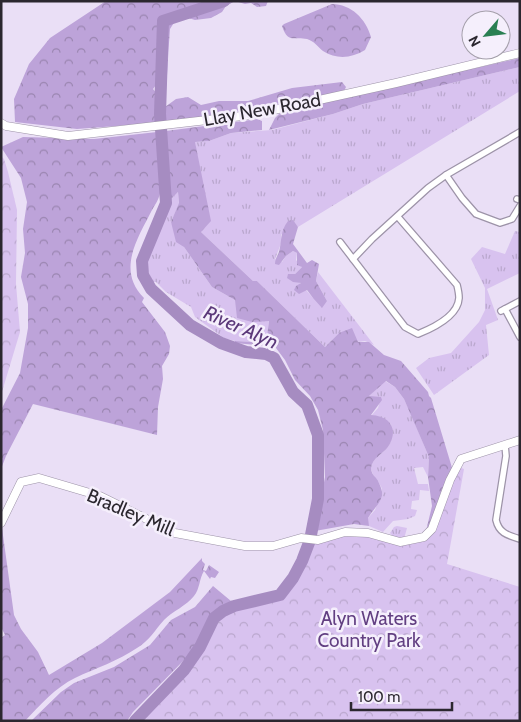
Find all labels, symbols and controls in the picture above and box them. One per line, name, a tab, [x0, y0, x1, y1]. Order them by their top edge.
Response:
north arrow	[461, 10, 511, 60]
text: N	[464, 33, 485, 50]
street label: Llay New Road	[202, 88, 323, 131]
water label: River Alyn	[200, 300, 282, 354]
street label: Bradley Mill	[84, 484, 179, 541]
park label: Alyn Waters Country Park	[318, 607, 421, 652]
scale bar	[351, 680, 452, 712]
text: 100 m	[358, 688, 400, 706]

